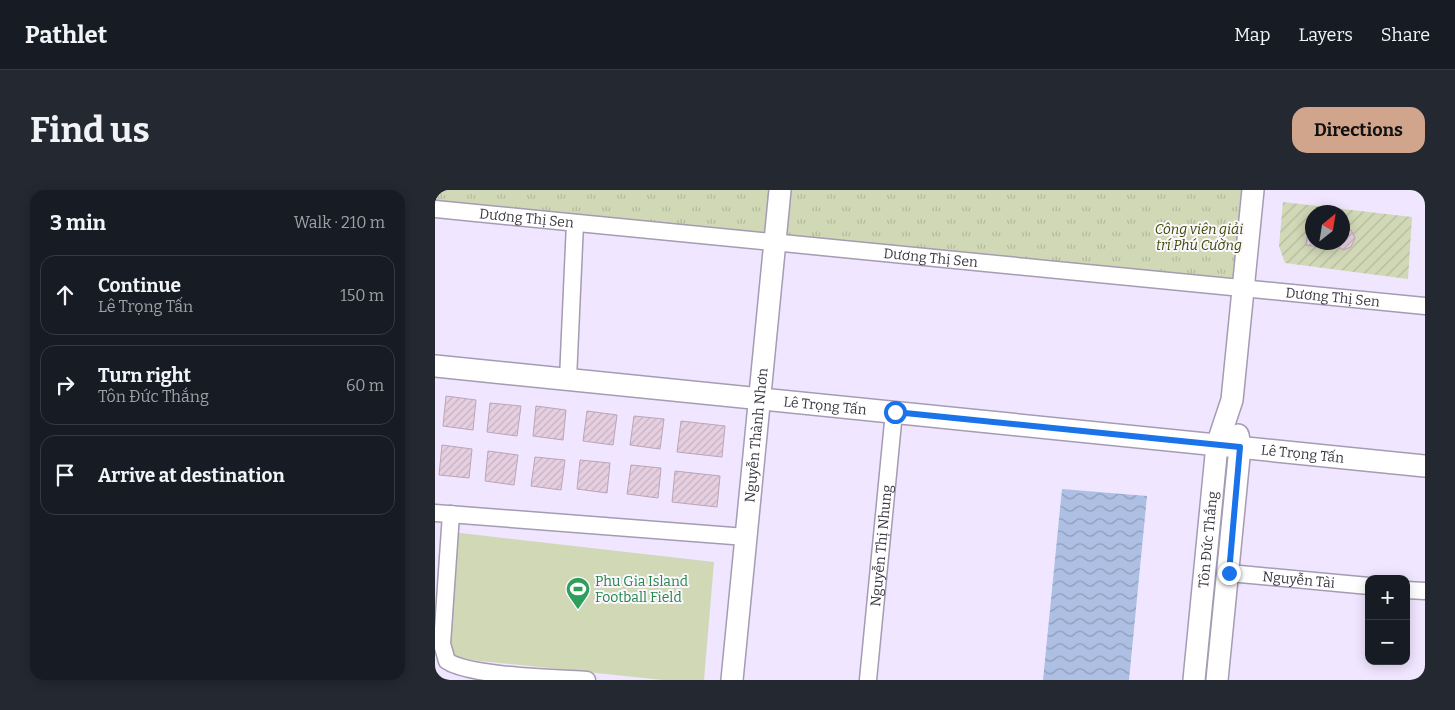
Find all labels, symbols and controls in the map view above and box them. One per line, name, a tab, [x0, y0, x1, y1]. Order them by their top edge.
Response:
text: Pathlet	[25, 21, 107, 49]
text: Map	[1234, 24, 1270, 46]
text: Layers	[1298, 24, 1353, 46]
text: Share	[1381, 24, 1430, 46]
button: Directions	[1292, 107, 1425, 153]
text: Find us	[30, 109, 150, 151]
street label: Dương Thị Sen	[479, 205, 575, 231]
north arrow	[1305, 205, 1350, 250]
text: 3 min	[50, 210, 106, 236]
text: Walk · 210 m	[294, 213, 385, 232]
park label: Công viên giải trí Phú Cường	[1155, 221, 1243, 254]
street label: Dương Thị Sen	[883, 244, 979, 271]
text: Continue	[98, 274, 181, 297]
icon: ahead	[51, 281, 79, 309]
street label: Dương Thị Sen	[1285, 284, 1381, 310]
text: 150 m	[340, 286, 384, 305]
text: Lê Trọng Tấn	[98, 297, 193, 316]
text: Turn right	[98, 364, 191, 387]
street label: Nguyễn Thành Nhơn	[741, 367, 771, 503]
icon: right	[51, 371, 79, 399]
text: 60 m	[346, 376, 384, 395]
text: Tôn Đức Thắng	[98, 387, 209, 406]
street label: Lê Trọng Tấn	[783, 393, 867, 418]
route start	[884, 401, 907, 424]
street label: Lê Trọng Tấn	[1260, 441, 1345, 466]
icon: arrive	[51, 461, 79, 489]
text: Arrive at destination	[98, 464, 285, 487]
street label: Nguyễn Thị Nhung	[867, 484, 895, 607]
street label: Tôn Đức Thắng	[1195, 490, 1221, 589]
route end	[1218, 562, 1241, 585]
street label: Nguyễn Tài	[1262, 568, 1336, 591]
place label: Phu Gia Island Football Field	[595, 573, 688, 606]
map controls	[1365, 575, 1410, 665]
button: +	[1365, 575, 1410, 620]
sports icon: Phu Gia Island Football Field	[565, 576, 591, 610]
button: −	[1365, 620, 1410, 665]

